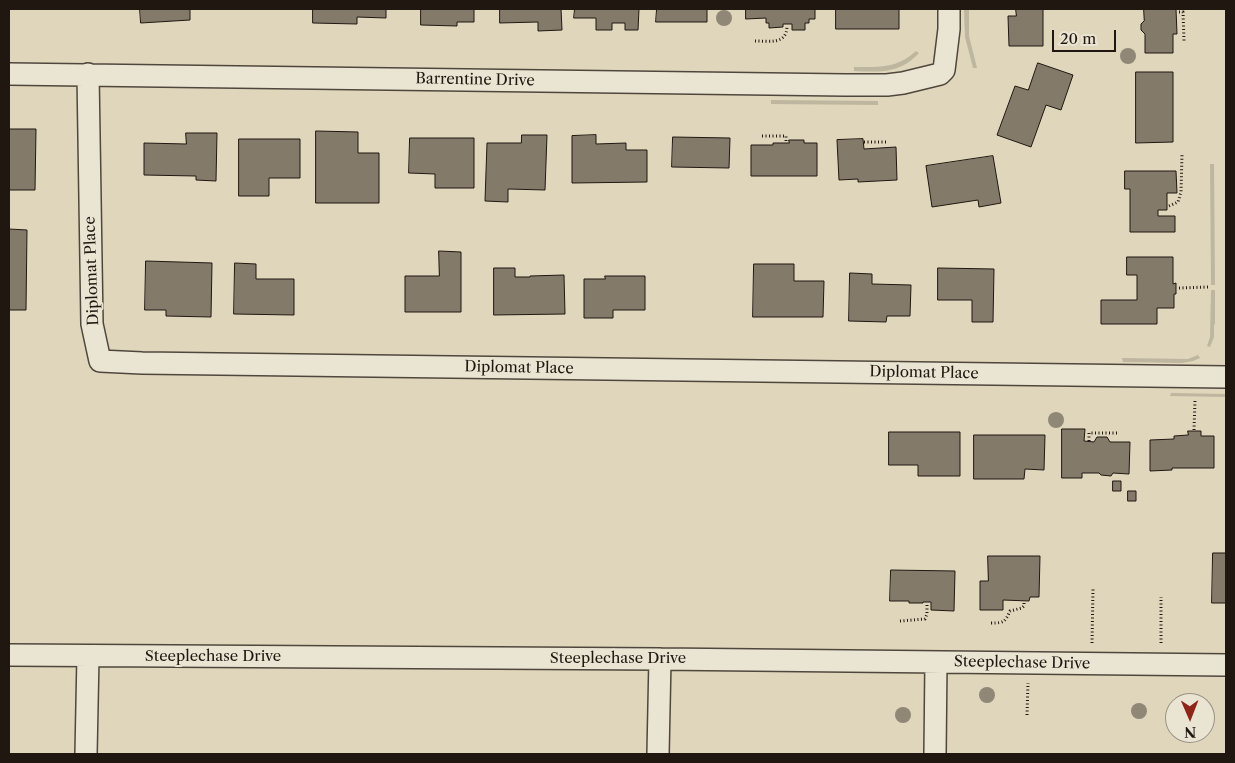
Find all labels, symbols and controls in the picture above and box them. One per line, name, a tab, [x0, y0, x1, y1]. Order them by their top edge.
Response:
scale bar	[1055, 20, 1119, 52]
text: 20 m	[1060, 29, 1096, 48]
street label: Barrentine Drive	[415, 70, 535, 90]
street label: Diplomat Place	[81, 216, 103, 326]
street label: Diplomat Place	[464, 358, 574, 378]
street label: Diplomat Place	[869, 363, 979, 383]
street label: Steeplechase Drive	[145, 648, 281, 666]
street label: Steeplechase Drive	[550, 650, 686, 668]
street label: Steeplechase Drive	[954, 653, 1090, 673]
north arrow	[1165, 693, 1215, 743]
text: N	[1184, 723, 1196, 741]

